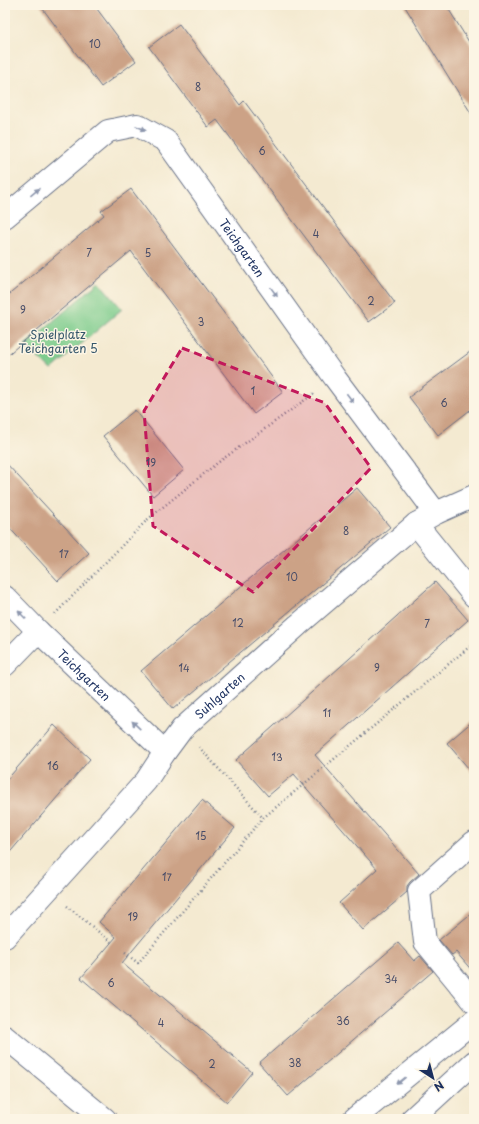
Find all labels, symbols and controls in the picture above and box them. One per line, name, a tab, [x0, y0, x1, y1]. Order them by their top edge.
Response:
house number: 10	[89, 36, 101, 51]
house number: 8	[195, 79, 201, 94]
one-way arrow	[135, 125, 147, 132]
house number: 6	[258, 143, 266, 158]
one-way arrow	[30, 188, 40, 197]
street label: Teichgarten	[215, 215, 269, 281]
house number: 4	[313, 226, 320, 241]
house number: 7	[86, 245, 92, 260]
house number: 5	[145, 245, 151, 260]
one-way arrow	[270, 287, 278, 298]
house number: 2	[367, 293, 375, 308]
house number: 9	[20, 302, 26, 317]
house number: 3	[198, 314, 204, 329]
park label: Spielplatz Teichgarten 5	[18, 325, 98, 357]
house number: 1	[251, 383, 255, 398]
one-way arrow	[346, 392, 354, 403]
house number: 6	[440, 395, 448, 410]
house number: 19	[146, 455, 156, 470]
house number: 8	[343, 523, 349, 538]
house number: 17	[59, 546, 70, 561]
house number: 10	[286, 569, 298, 584]
one-way arrow	[18, 610, 27, 620]
house number: 12	[232, 615, 244, 630]
house number: 7	[424, 616, 430, 631]
street label: Teichgarten	[53, 645, 115, 705]
house number: 14	[178, 660, 190, 675]
house number: 9	[374, 660, 380, 675]
street label: Suhlgarten	[190, 668, 249, 723]
house number: 11	[323, 705, 331, 720]
one-way arrow	[131, 720, 141, 730]
house number: 13	[271, 749, 283, 764]
house number: 16	[47, 758, 59, 773]
house number: 15	[196, 828, 206, 843]
house number: 17	[162, 869, 173, 884]
house number: 19	[128, 909, 138, 924]
house number: 34	[384, 971, 398, 986]
house number: 6	[107, 975, 115, 990]
house number: 36	[336, 1013, 350, 1028]
house number: 4	[158, 1015, 165, 1030]
house number: 38	[289, 1055, 301, 1070]
house number: 2	[208, 1056, 216, 1071]
north arrow	[413, 1058, 453, 1098]
one-way arrow	[395, 1077, 406, 1086]
text: N	[430, 1077, 448, 1096]

